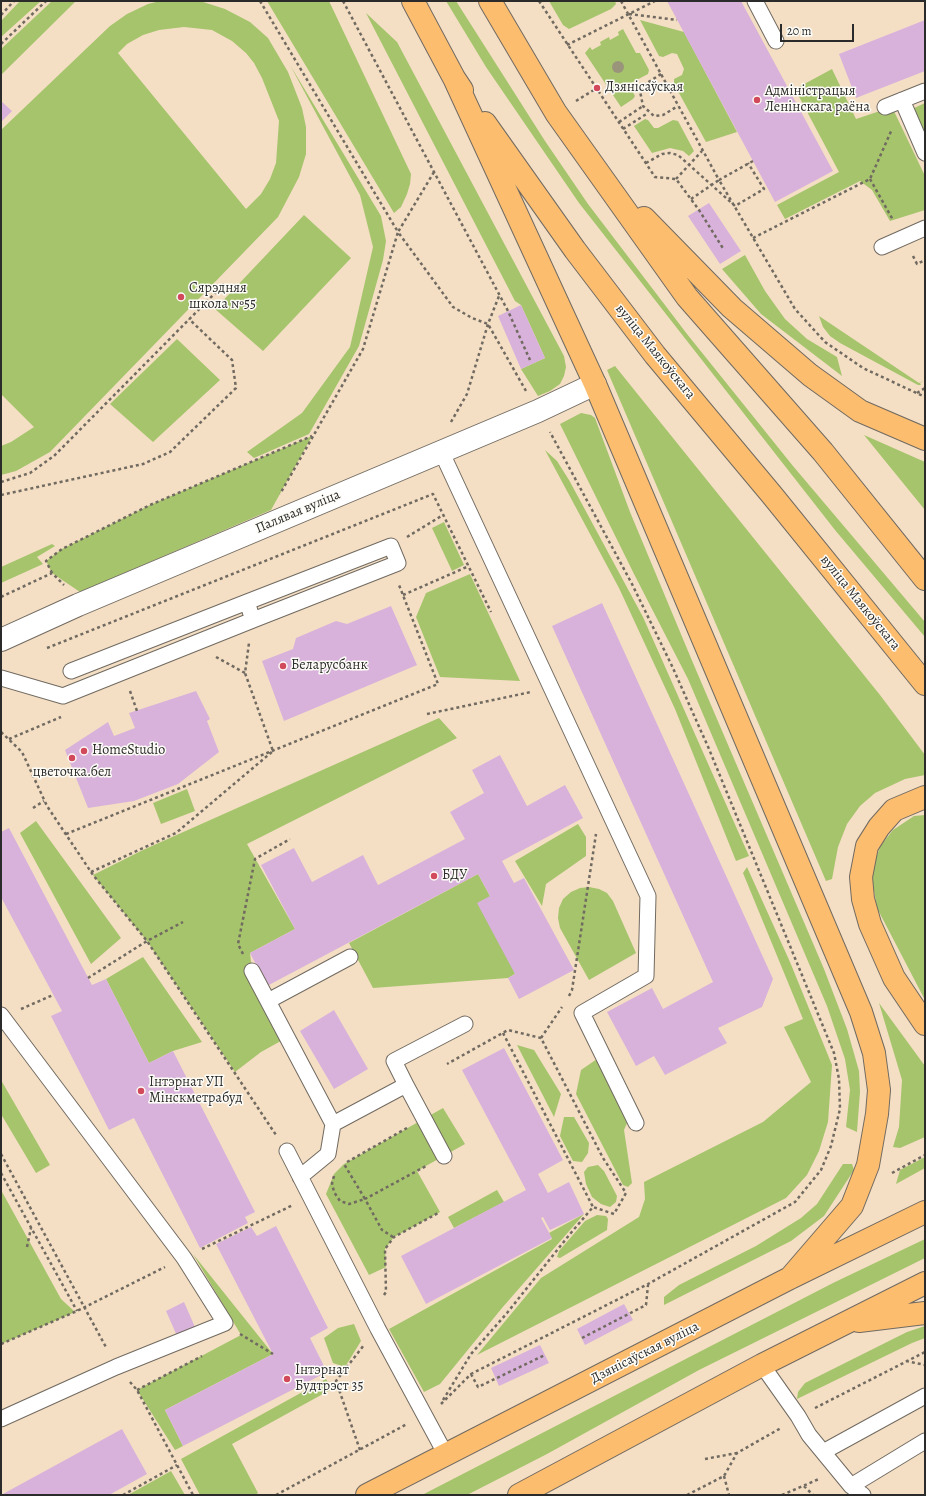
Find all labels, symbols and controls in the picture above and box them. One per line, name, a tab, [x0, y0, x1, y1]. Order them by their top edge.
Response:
scale bar	[782, 16, 856, 42]
text: 20 m	[787, 23, 811, 39]
place label: Дзянісаўская	[605, 80, 683, 96]
marker: Дзянісаўская	[592, 83, 602, 93]
place label: Адміністрацыя Ленінскага раёна	[765, 84, 870, 116]
marker: Адміністрацыя Ленінскага раёна	[752, 95, 762, 105]
place label: Сярэдняя школа №55	[189, 281, 256, 314]
marker: Сярэдняя школа №55	[176, 292, 186, 302]
street label: вуліца Маякоўскага	[611, 301, 699, 403]
street label: Палявая вуліца	[253, 487, 343, 537]
street label: вуліца Маякоўскага	[816, 552, 904, 654]
place label: Беларусбанк	[291, 658, 368, 674]
marker: Беларусбанк	[278, 661, 288, 671]
place label: HomeStudio	[92, 743, 165, 759]
marker: HomeStudio	[79, 746, 89, 756]
marker: цветочка.бел	[67, 753, 77, 763]
place label: цветочка.бел	[33, 765, 111, 781]
place label: БДУ	[442, 868, 467, 884]
marker: БДУ	[429, 871, 439, 881]
place label: Інтэрнат УП Мінскметрабуд	[149, 1075, 242, 1108]
marker: Інтэрнат УП Мінскметрабуд	[136, 1086, 146, 1096]
street label: Дзянісаўская вуліца	[588, 1318, 702, 1388]
place label: Інтэрнат Будтрэст 35	[295, 1363, 363, 1396]
marker: Інтэрнат Будтрэст 35	[282, 1374, 292, 1384]

